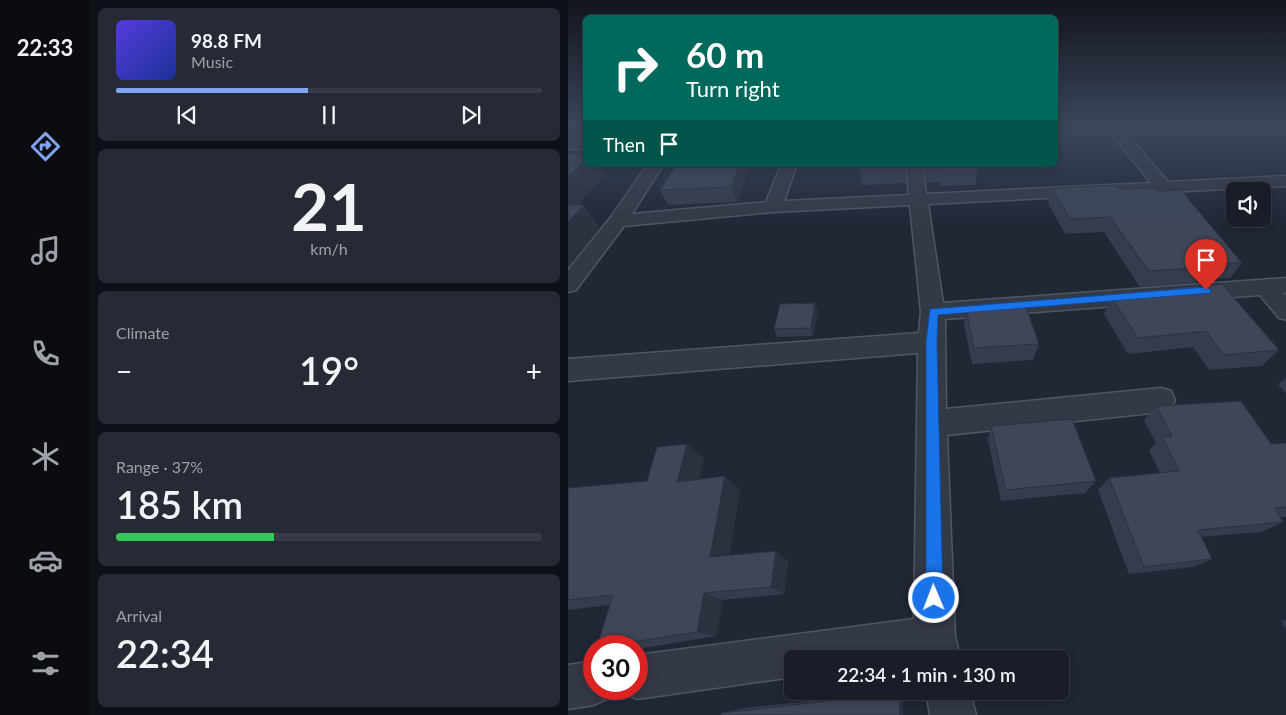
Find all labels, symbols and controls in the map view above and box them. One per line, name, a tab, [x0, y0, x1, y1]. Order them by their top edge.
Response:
text: 98.8 FM	[191, 29, 262, 52]
text: 60 m	[686, 33, 764, 75]
text: 22:33	[17, 34, 73, 61]
icon: right	[603, 35, 668, 100]
text: Music	[191, 52, 233, 71]
text: Turn right	[686, 75, 780, 102]
icon: previous	[173, 101, 201, 129]
icon: pause	[315, 101, 343, 129]
icon: next	[457, 101, 485, 129]
icon: directions	[28, 129, 63, 164]
icon: arrive	[655, 130, 683, 158]
text: Then	[603, 133, 645, 156]
text: 21	[291, 167, 367, 245]
map controls	[1226, 182, 1271, 227]
button: sound	[1226, 182, 1271, 227]
icon: music	[28, 233, 63, 268]
text: km/h	[310, 239, 348, 258]
pin	[1185, 239, 1227, 290]
icon: arrive	[1192, 246, 1220, 274]
text: Climate	[116, 323, 169, 342]
icon: phone	[28, 336, 63, 371]
text: 19°	[299, 347, 359, 393]
text: −	[116, 354, 132, 388]
text: +	[526, 354, 542, 388]
icon: climate	[28, 439, 63, 474]
text: Range · 37%	[116, 457, 203, 476]
text: 185 km	[116, 481, 243, 527]
icon: car	[28, 543, 63, 578]
position arrow	[907, 571, 959, 623]
text: Arrival	[116, 606, 162, 625]
text: 22:34	[116, 630, 214, 676]
speed limit sign: 30	[583, 635, 648, 700]
icon: filters	[28, 646, 63, 681]
text: 22:34 · 1 min · 130 m	[837, 663, 1016, 686]

